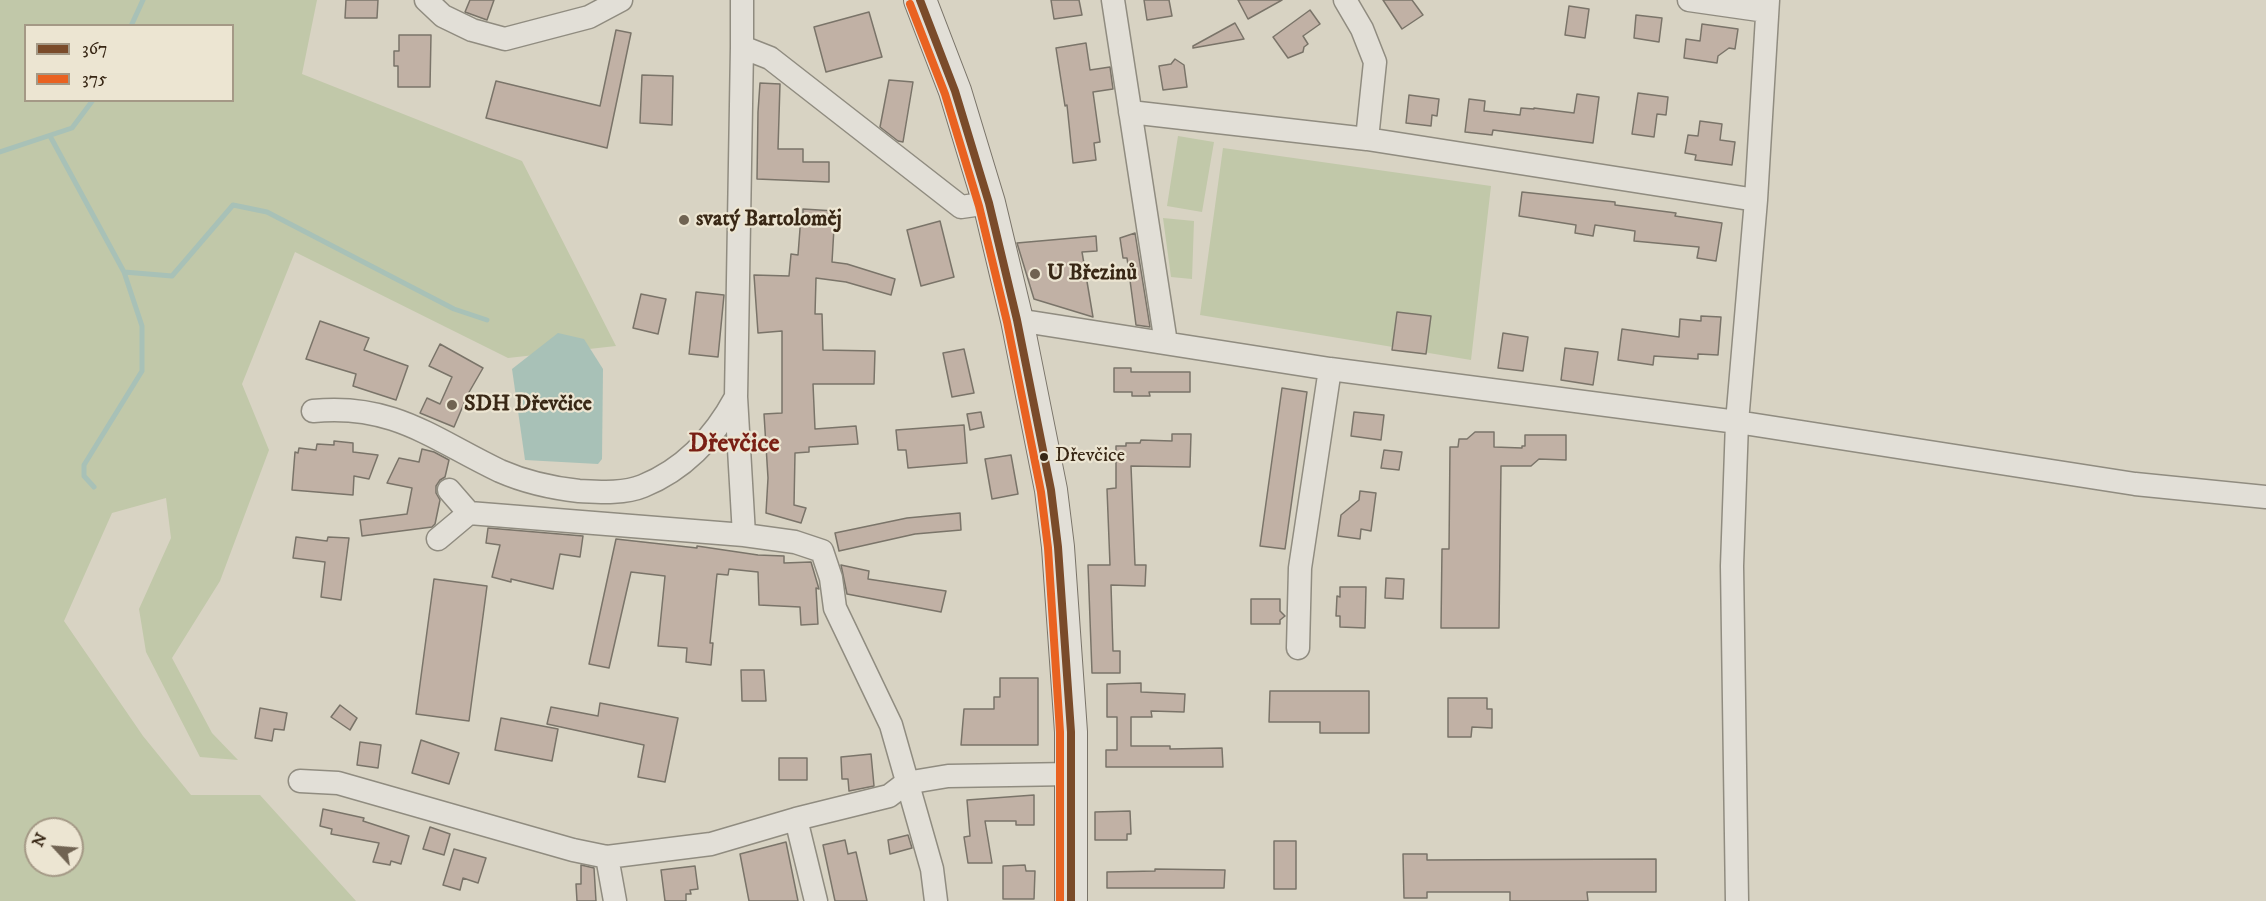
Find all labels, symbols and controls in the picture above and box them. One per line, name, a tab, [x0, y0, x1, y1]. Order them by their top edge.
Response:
legend	[24, 24, 234, 102]
text: 367	[82, 38, 108, 60]
text: 375	[82, 68, 107, 90]
place label: svatý Bartoloměj	[696, 207, 842, 233]
marker: svatý Bartoloměj	[677, 213, 691, 227]
place label: U Březinů	[1047, 261, 1137, 287]
marker: U Březinů	[1028, 267, 1042, 281]
place label: SDH Dřevčice	[464, 392, 592, 418]
marker: SDH Dřevčice	[445, 398, 459, 412]
district label: Dřevčice	[689, 430, 779, 462]
place label: Dřevčice	[1055, 445, 1125, 469]
marker: Dřevčice	[1038, 451, 1050, 463]
north arrow	[24, 817, 84, 877]
text: N	[28, 830, 51, 850]

